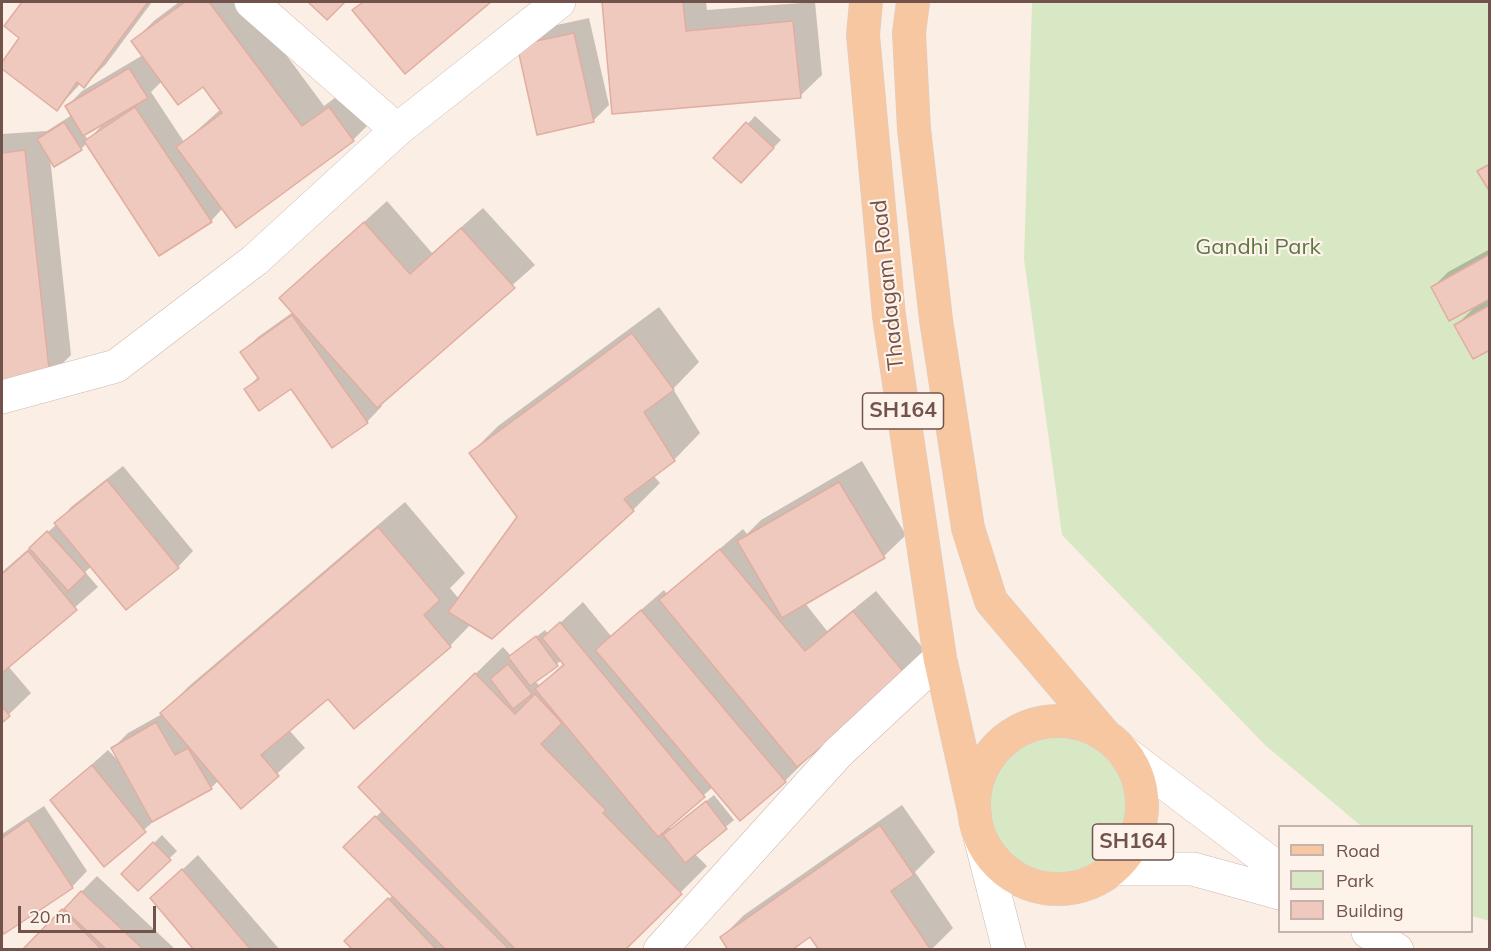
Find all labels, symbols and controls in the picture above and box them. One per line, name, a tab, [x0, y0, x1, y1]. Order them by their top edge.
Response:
street label: Thadagam Road	[866, 198, 910, 372]
park label: Gandhi Park	[1195, 234, 1321, 260]
road number: SH164	[862, 393, 944, 429]
road number: SH164	[1092, 824, 1174, 860]
legend	[1278, 825, 1473, 933]
text: Road	[1336, 839, 1380, 862]
text: Park	[1336, 869, 1374, 892]
scale bar	[21, 894, 159, 932]
text: Building	[1336, 899, 1404, 922]
text: 20 m	[29, 905, 71, 928]

